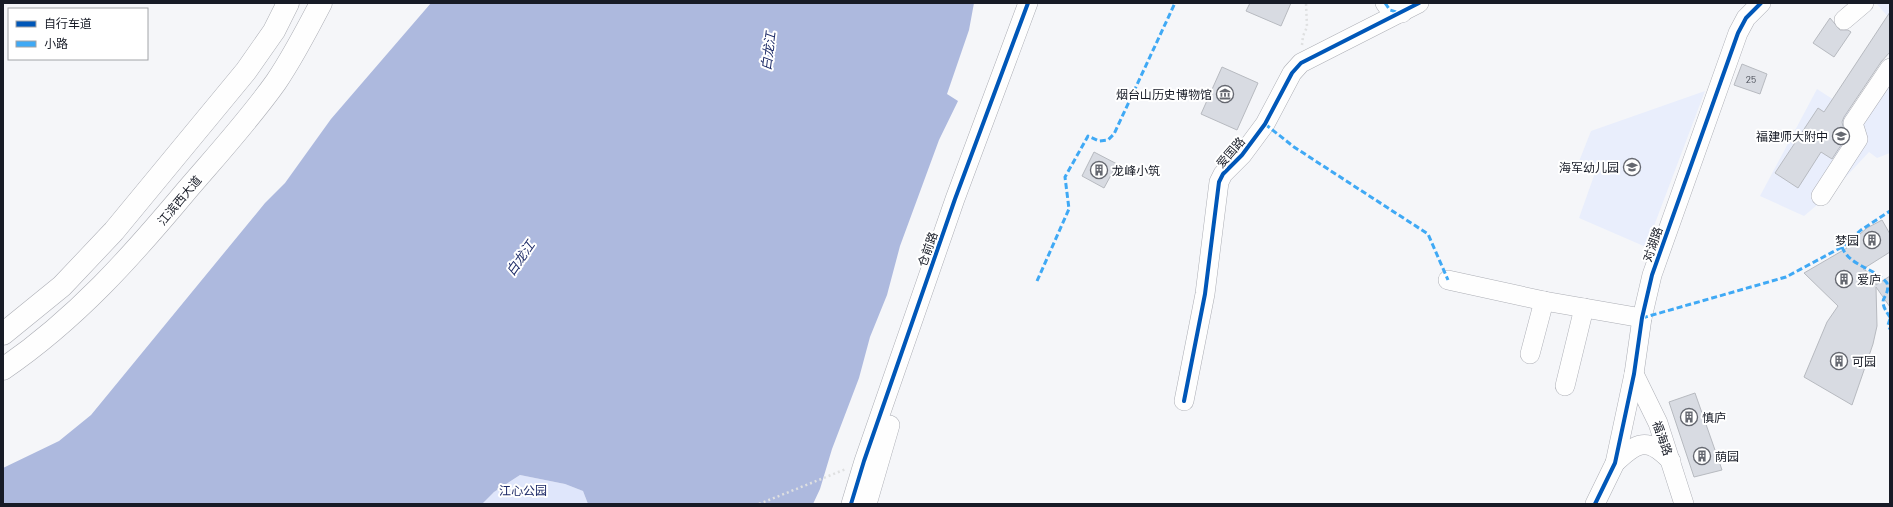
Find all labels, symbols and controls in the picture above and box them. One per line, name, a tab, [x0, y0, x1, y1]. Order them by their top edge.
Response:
legend	[8, 8, 148, 60]
text: 自行车道	[44, 16, 92, 30]
water label: 白龙江	[758, 29, 779, 71]
text: 小路	[44, 36, 68, 50]
house number: 25	[1746, 73, 1756, 85]
museum icon: 烟台山历史博物馆	[1215, 84, 1235, 104]
place label: 烟台山历史博物馆	[1116, 87, 1212, 101]
school or university icon: 福建师大附中	[1831, 126, 1851, 146]
place label: 福建师大附中	[1756, 129, 1828, 143]
street label: 爱国路	[1213, 134, 1247, 170]
school or university icon: 海军幼儿园	[1622, 157, 1642, 177]
building icon: 龙峰小筑	[1089, 160, 1109, 180]
place label: 海军幼儿园	[1559, 160, 1619, 174]
place label: 龙峰小筑	[1112, 163, 1160, 177]
street label: 江滨西大道	[154, 173, 204, 227]
street label: 对湖路	[1640, 225, 1664, 263]
street label: 仓前路	[915, 230, 939, 268]
building icon: 梦园	[1862, 230, 1882, 250]
place label: 梦园	[1835, 233, 1859, 247]
water label: 白龙江	[502, 236, 539, 279]
building icon: 爱庐	[1834, 269, 1854, 289]
place label: 爱庐	[1857, 272, 1881, 286]
building icon: 可园	[1829, 351, 1849, 371]
place label: 可园	[1852, 354, 1876, 368]
building icon: 慎庐	[1679, 407, 1699, 427]
place label: 慎庐	[1702, 410, 1726, 424]
street label: 福海路	[1650, 419, 1676, 457]
building icon: 荫园	[1692, 446, 1712, 466]
place label: 荫园	[1715, 449, 1739, 463]
park label: 江心公园	[499, 483, 547, 497]

